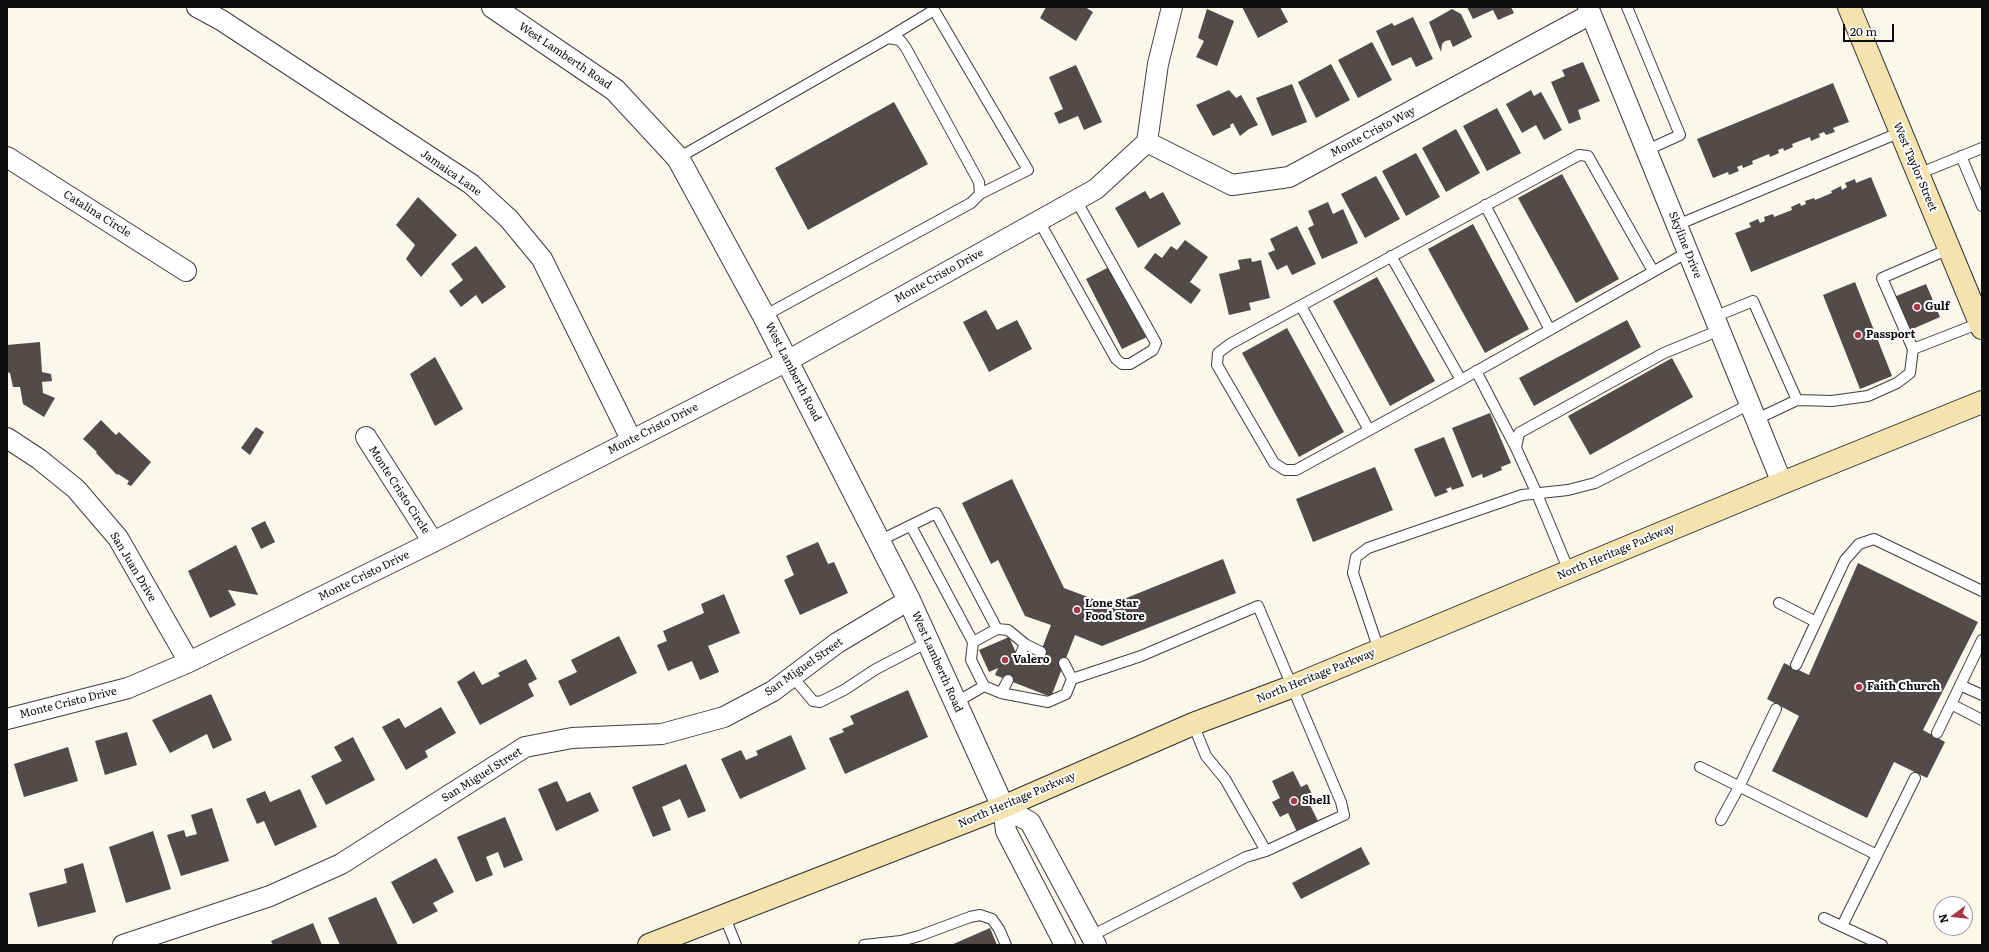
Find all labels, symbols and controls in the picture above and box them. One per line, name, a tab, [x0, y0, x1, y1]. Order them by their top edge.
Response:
scale bar	[1845, 16, 1896, 42]
street label: West Lamberth Road	[516, 20, 614, 92]
text: 20 m	[1850, 22, 1877, 40]
street label: Monte Cristo Way	[1328, 104, 1418, 160]
street label: West Taylor Street	[1890, 120, 1940, 214]
street label: Jamaica Lane	[418, 147, 484, 199]
street label: Catalina Circle	[61, 188, 133, 240]
street label: Skyline Drive	[1666, 210, 1704, 280]
street label: Monte Cristo Drive	[892, 246, 986, 306]
place label: Gulf	[1925, 300, 1950, 314]
marker: Gulf	[1912, 302, 1922, 312]
street label: West Lamberth Road	[762, 320, 824, 424]
place label: Passport	[1866, 328, 1915, 342]
marker: Passport	[1853, 330, 1863, 340]
street label: Monte Cristo Drive	[606, 400, 700, 458]
street label: Monte Cristo Circle	[366, 444, 432, 536]
street label: North Heritage Parkway	[1555, 521, 1677, 583]
street label: San Juan Drive	[107, 530, 159, 604]
street label: Monte Cristo Drive	[316, 548, 412, 604]
place label: Lone Star Food Store	[1085, 597, 1145, 623]
marker: Lone Star Food Store	[1072, 605, 1082, 615]
street label: West Lamberth Road	[909, 609, 965, 715]
street label: San Miguel Street	[762, 635, 846, 699]
street label: North Heritage Parkway	[1255, 646, 1377, 706]
place label: Valero	[1013, 653, 1050, 667]
marker: Valero	[1000, 655, 1010, 665]
place label: Faith Church	[1867, 680, 1940, 694]
marker: Faith Church	[1854, 682, 1864, 692]
street label: Monte Cristo Drive	[18, 685, 118, 721]
street label: San Miguel Street	[439, 745, 525, 805]
street label: North Heritage Parkway	[956, 769, 1078, 831]
place label: Shell	[1302, 794, 1330, 808]
marker: Shell	[1289, 796, 1299, 806]
north arrow	[1933, 896, 1973, 936]
text: N	[1933, 912, 1951, 925]

